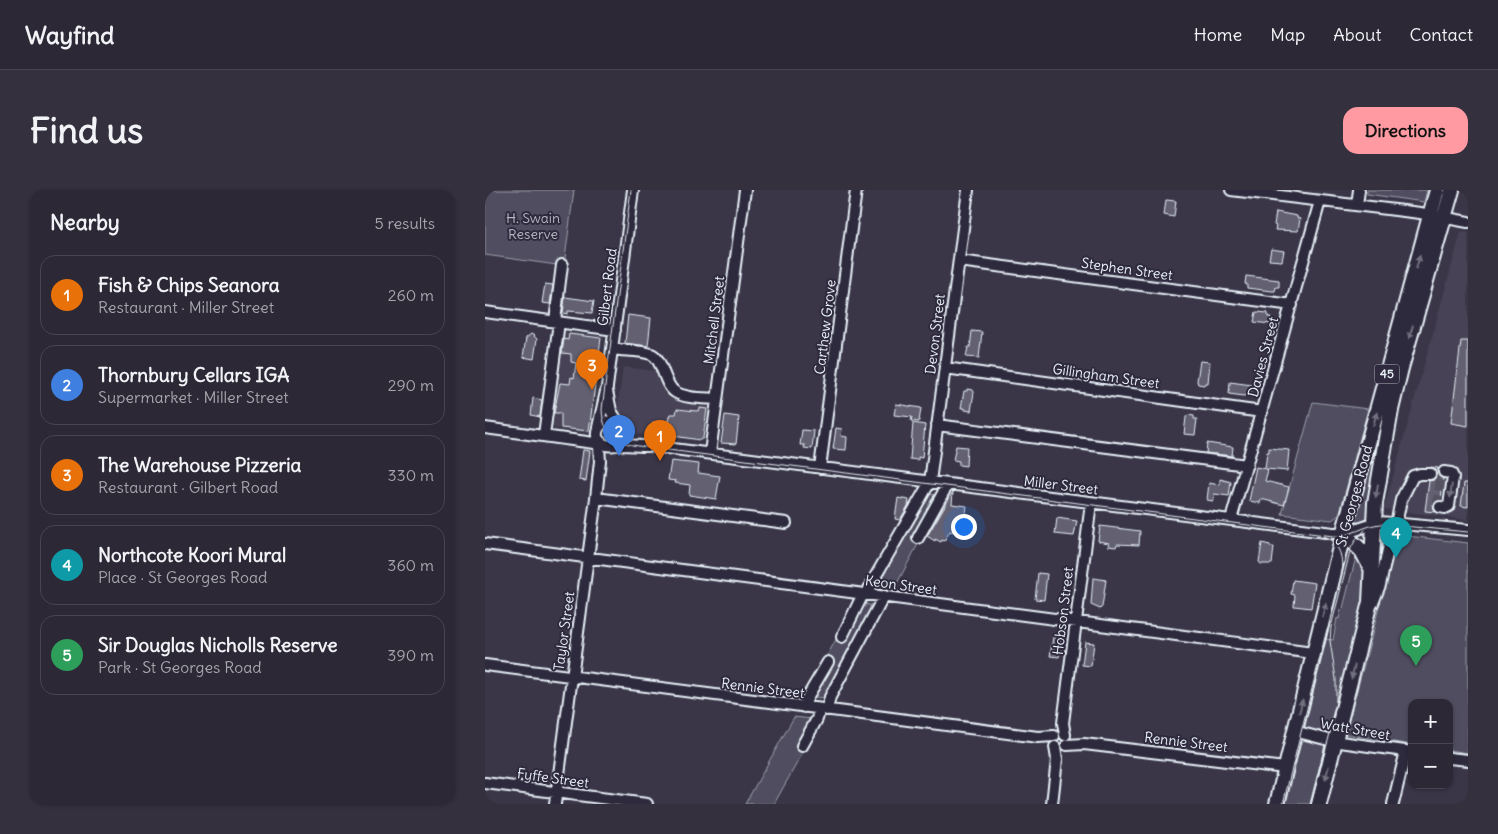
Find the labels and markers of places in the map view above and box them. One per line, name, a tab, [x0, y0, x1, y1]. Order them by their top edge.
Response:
pin: 3	[576, 349, 608, 390]
pin: 2	[603, 415, 635, 456]
pin: 1	[644, 420, 676, 461]
pin: 4	[1380, 517, 1412, 558]
pin: 5	[1400, 625, 1432, 666]

